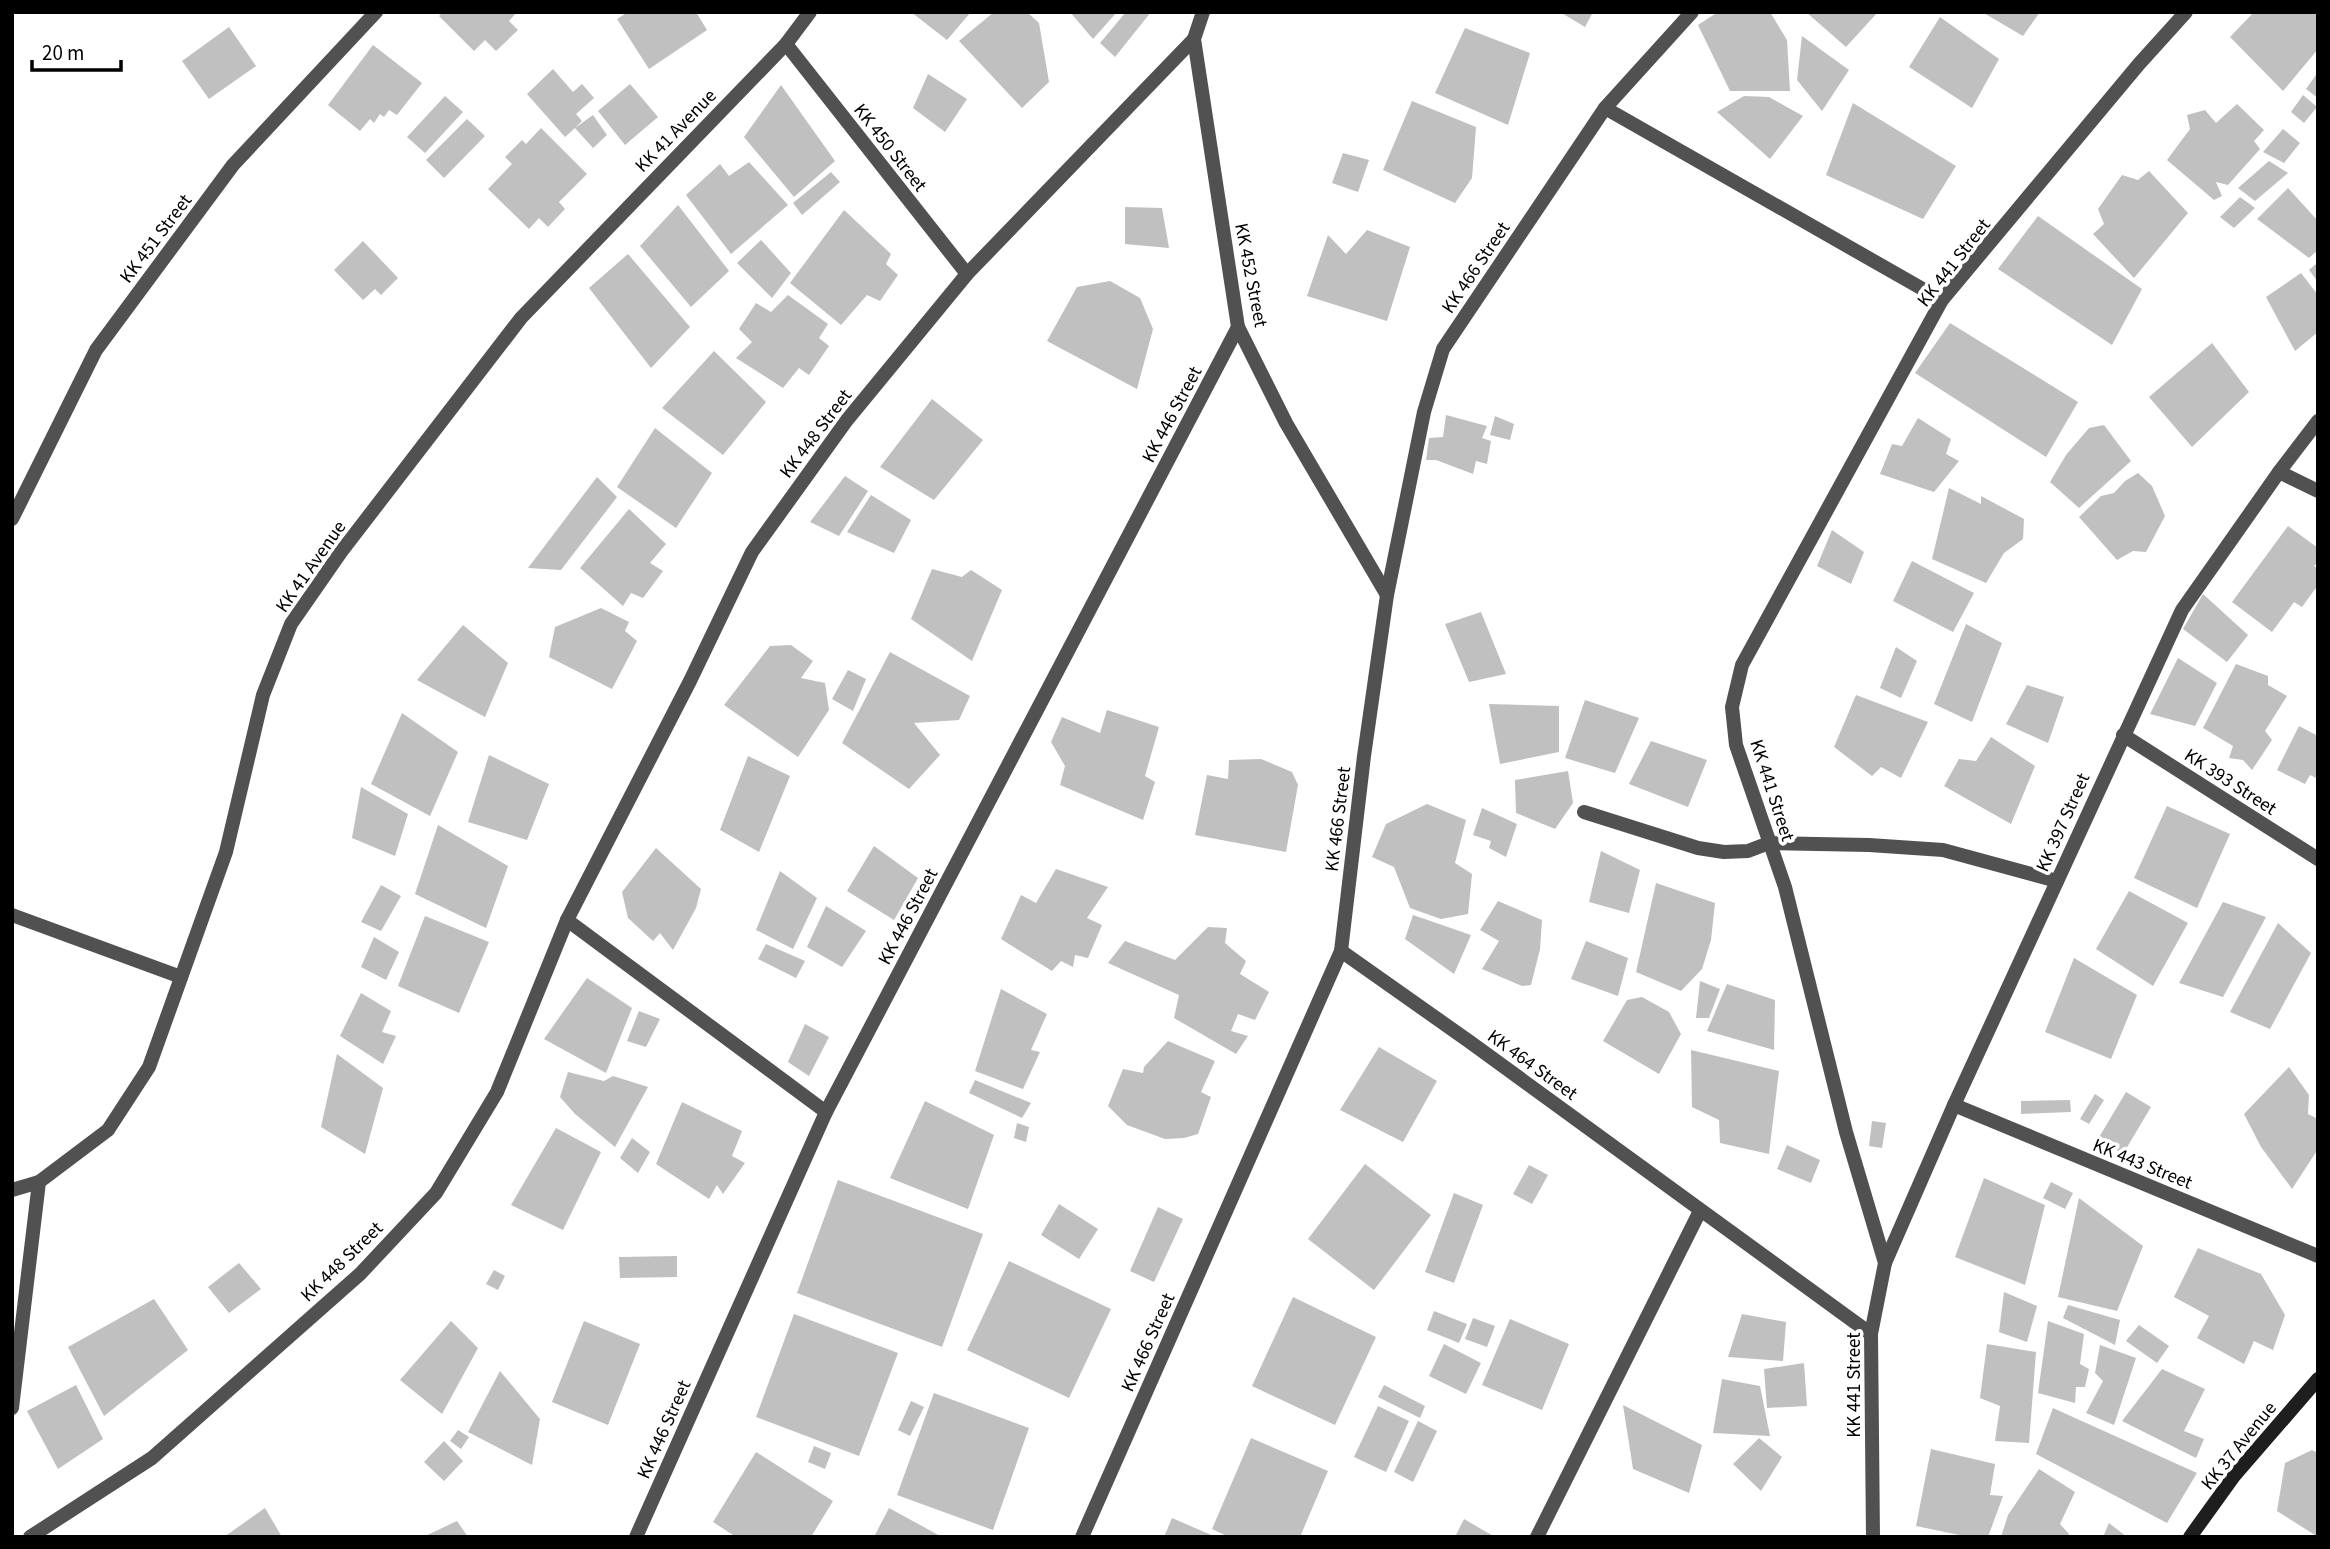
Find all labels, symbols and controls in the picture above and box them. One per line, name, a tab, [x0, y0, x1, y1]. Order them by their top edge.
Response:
scale bar	[32, 28, 121, 72]
text: 20 m	[42, 38, 84, 68]
street label: KK 41 Avenue	[629, 83, 723, 179]
street label: KK 450 Street	[847, 98, 933, 198]
street label: KK 451 Street	[114, 188, 199, 289]
street label: KK 441 Street	[1911, 213, 1998, 313]
street label: KK 466 Street	[1436, 216, 1517, 319]
street label: KK 452 Street	[1227, 221, 1274, 330]
street label: KK 446 Street	[1136, 361, 1209, 468]
street label: KK 448 Street	[774, 383, 859, 484]
street label: KK 41 Avenue	[269, 515, 353, 618]
street label: KK 441 Street	[1742, 736, 1801, 845]
street label: KK 393 Street	[2179, 742, 2282, 823]
street label: KK 466 Street	[1319, 765, 1358, 873]
street label: KK 397 Street	[2030, 768, 2097, 876]
street label: KK 446 Street	[872, 863, 945, 970]
street label: KK 464 Street	[1481, 1023, 1583, 1107]
street label: KK 443 Street	[2088, 1132, 2197, 1197]
street label: KK 448 Street	[295, 1215, 390, 1308]
street label: KK 466 Street	[1115, 1288, 1182, 1396]
street label: KK 441 Street	[1841, 1332, 1868, 1438]
street label: KK 446 Street	[631, 1375, 698, 1483]
street label: KK 37 Avenue	[2195, 1396, 2283, 1496]

